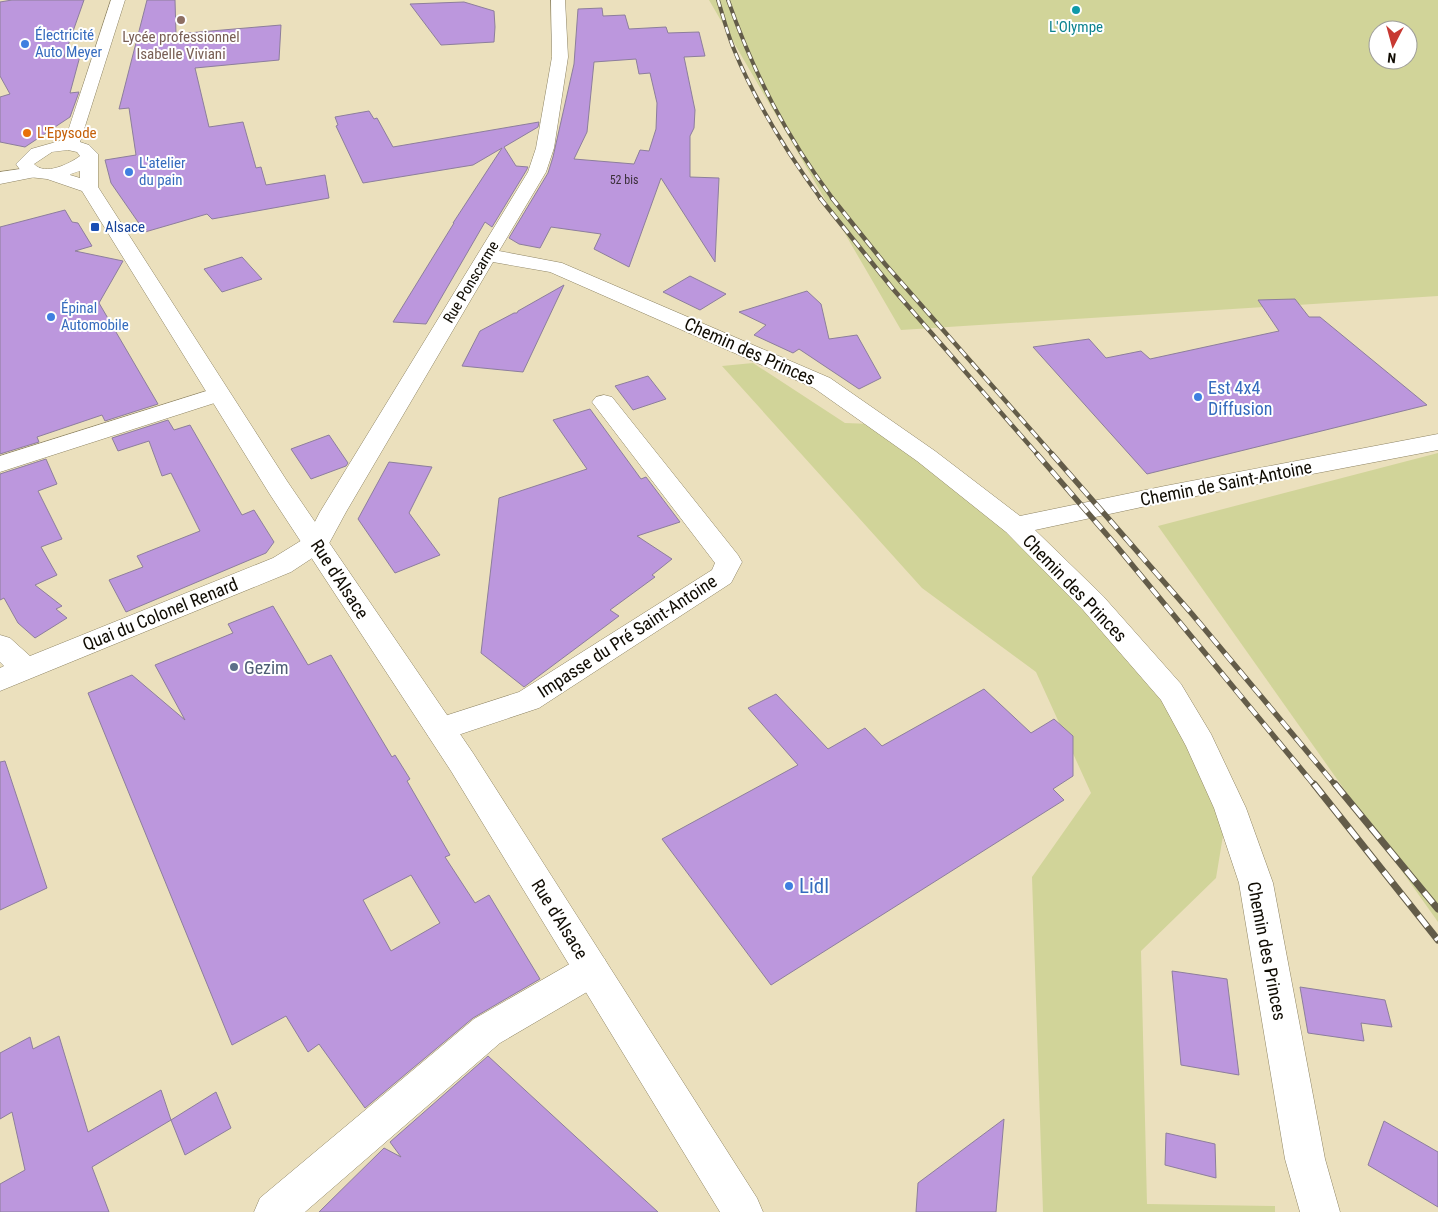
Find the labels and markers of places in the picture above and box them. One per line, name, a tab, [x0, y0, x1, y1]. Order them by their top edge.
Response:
marker: L'Olympe	[1070, 4, 1082, 16]
marker: Lycée professionnel Isabelle Viviani	[175, 14, 187, 26]
place label: L'Olympe	[1049, 18, 1103, 36]
place label: Électricité Auto Meyer	[35, 26, 103, 61]
place label: Lycée professionnel Isabelle Viviani	[122, 28, 240, 63]
marker: Électricité Auto Meyer	[19, 38, 31, 50]
place label: L'Epysode	[37, 124, 97, 142]
marker: L'Epysode	[21, 127, 33, 139]
place label: L'atelier du pain	[139, 154, 186, 189]
marker: L'atelier du pain	[123, 166, 135, 178]
place label: Alsace	[105, 218, 145, 236]
marker: Alsace	[89, 221, 101, 233]
place label: Épinal Automobile	[61, 299, 129, 334]
marker: Épinal Automobile	[45, 311, 57, 323]
place label: Est 4x4 Diffusion	[1208, 377, 1273, 419]
marker: Est 4x4 Diffusion	[1192, 391, 1204, 403]
place label: Gezim	[244, 657, 289, 678]
marker: Gezim	[228, 661, 240, 673]
place label: Lidl	[799, 874, 829, 898]
marker: Lidl	[783, 880, 795, 892]

